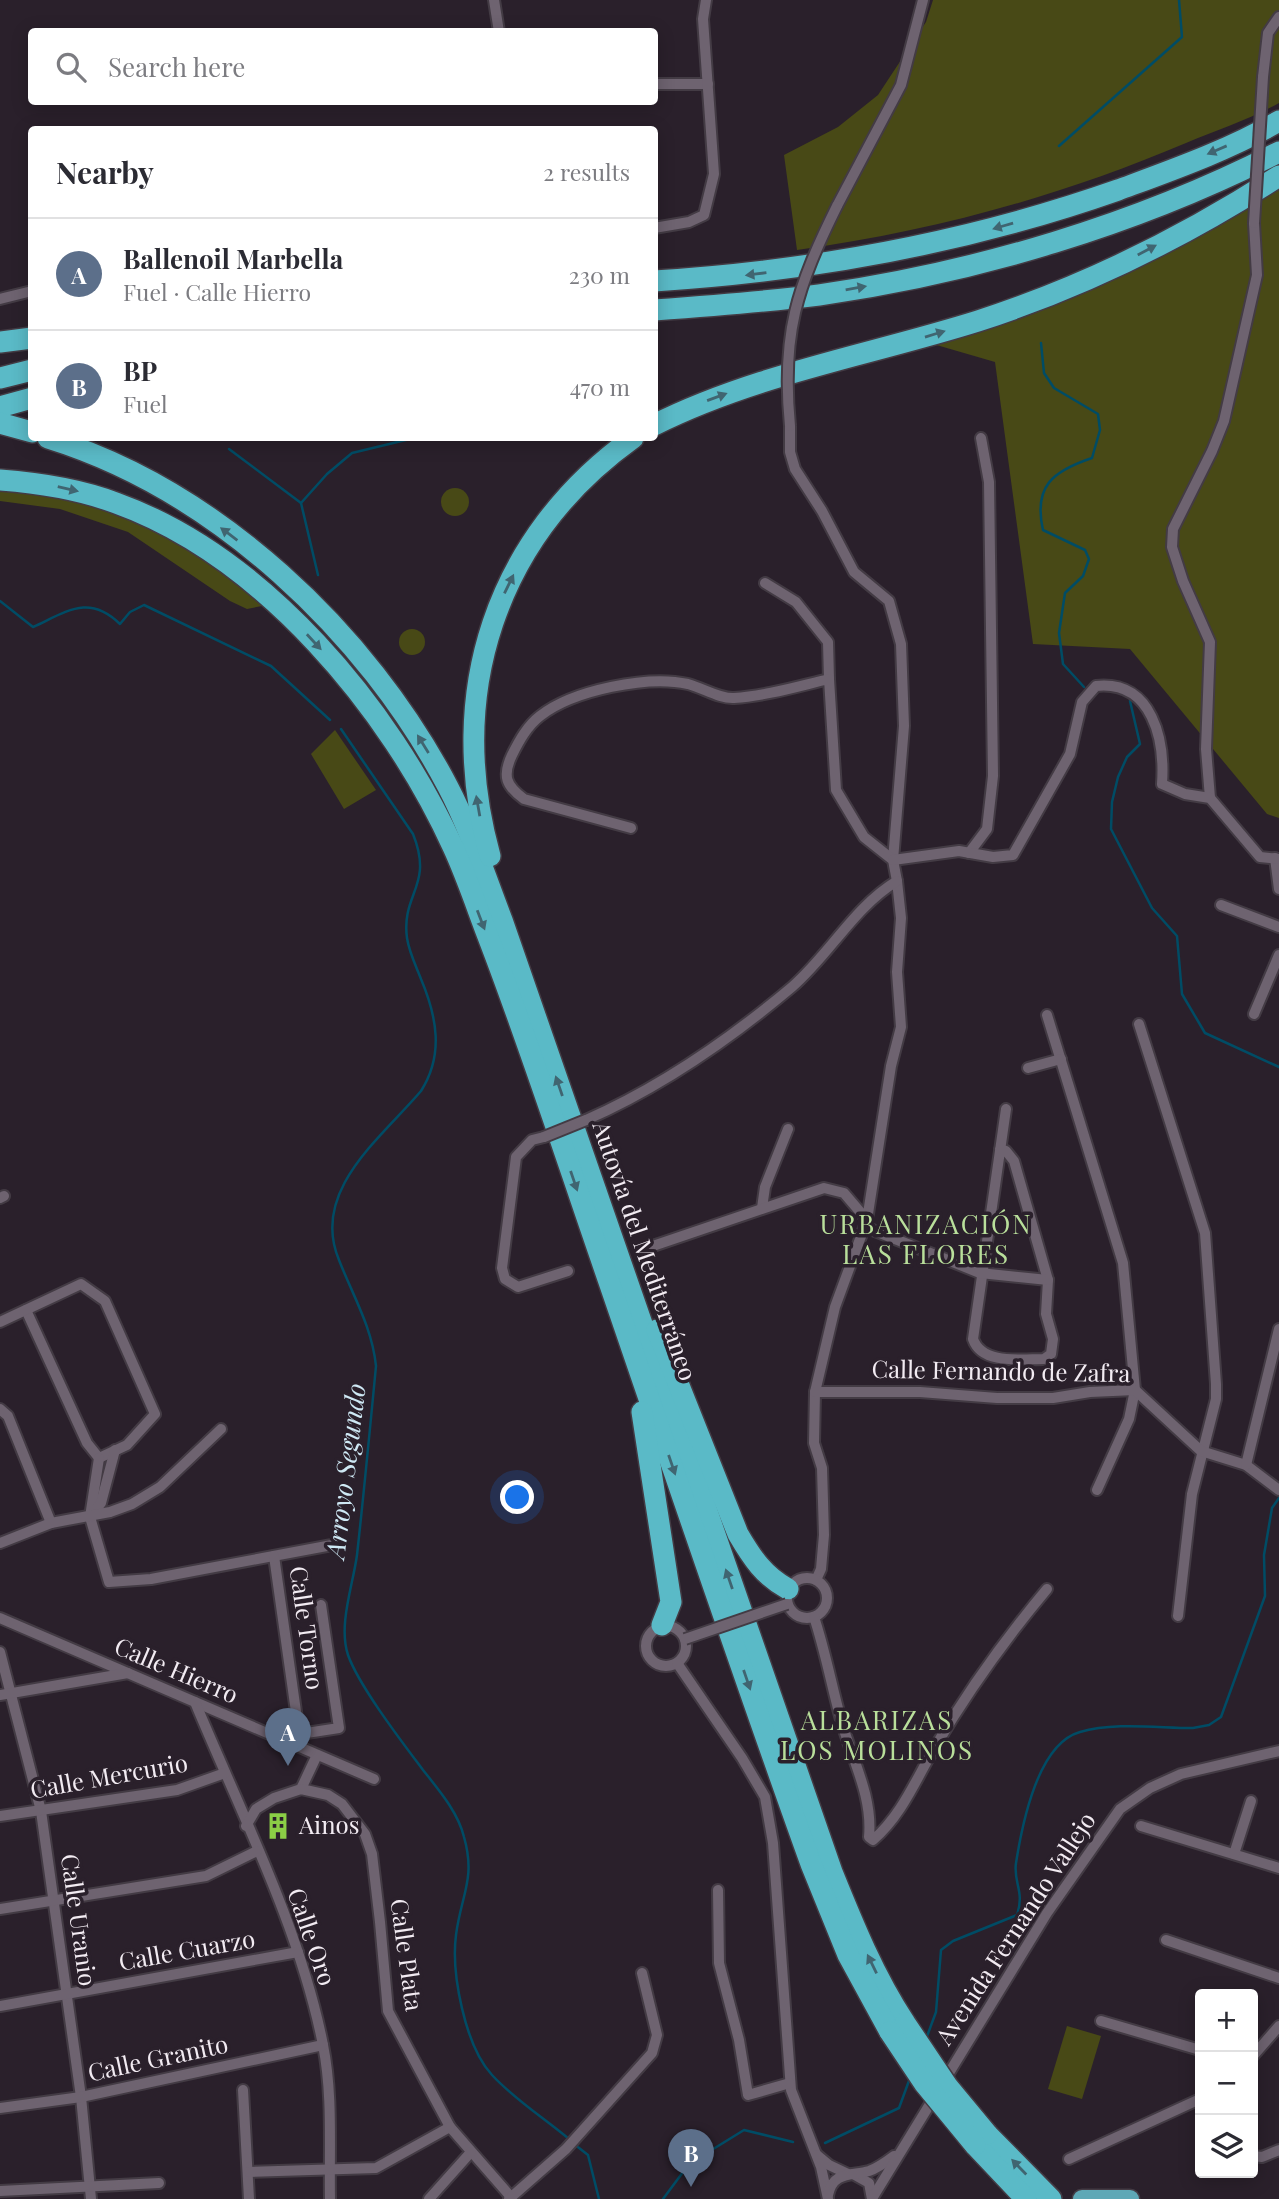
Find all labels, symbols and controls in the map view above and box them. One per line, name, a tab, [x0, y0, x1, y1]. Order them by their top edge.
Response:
search box	[28, 28, 658, 105]
icon: search	[52, 48, 90, 86]
text: Search here	[108, 49, 245, 84]
one-way arrow	[1207, 145, 1228, 156]
text: Nearby	[56, 152, 154, 192]
text: 2 results	[543, 156, 630, 187]
one-way arrow	[992, 221, 1013, 231]
text: Ballenoil Marbella	[123, 241, 343, 276]
one-way arrow	[1137, 245, 1157, 257]
text: A	[71, 259, 87, 290]
text: 230 m	[569, 259, 630, 290]
one-way arrow	[745, 268, 767, 279]
text: Fuel · Calle Hierro	[123, 276, 311, 307]
one-way arrow	[845, 282, 867, 293]
one-way arrow	[925, 328, 946, 338]
text: BP	[123, 353, 157, 388]
text: B	[71, 371, 87, 402]
text: 470 m	[570, 371, 630, 402]
text: Fuel	[123, 388, 168, 419]
one-way arrow	[706, 391, 727, 402]
one-way arrow	[57, 484, 79, 495]
one-way arrow	[220, 528, 238, 542]
one-way arrow	[503, 574, 514, 594]
one-way arrow	[306, 633, 322, 651]
one-way arrow	[417, 734, 429, 753]
one-way arrow	[472, 794, 483, 816]
one-way arrow	[476, 910, 487, 931]
one-way arrow	[553, 1076, 564, 1097]
street label: Autovía del Mediterráneo	[586, 1115, 705, 1384]
one-way arrow	[569, 1170, 580, 1191]
district label: URBANIZACIÓN LAS FLORES	[819, 1206, 1033, 1271]
street label: Calle Fernando de Zafra	[872, 1352, 1131, 1388]
water label: Arroyo Segundo	[316, 1381, 373, 1563]
one-way arrow	[667, 1455, 678, 1476]
your location	[500, 1480, 534, 1514]
street label: Calle Torno	[283, 1564, 333, 1692]
one-way arrow	[723, 1569, 734, 1590]
street label: Calle Hierro	[110, 1629, 244, 1710]
one-way arrow	[742, 1670, 753, 1691]
district label: ALBARIZAS LOS MOLINOS	[780, 1702, 974, 1767]
pin: A	[265, 1708, 311, 1766]
street label: Calle Mercurio	[27, 1745, 190, 1805]
street label: Avenida Fernando Vallejo	[926, 1805, 1102, 2051]
place label: Ainos	[298, 1808, 359, 1840]
building icon: Ainos	[263, 1811, 293, 1841]
street label: Calle Uranio	[55, 1852, 105, 1988]
street label: Calle Oro	[281, 1883, 344, 1989]
street label: Calle Plata	[384, 1896, 432, 2013]
street label: Calle Cuarzo	[116, 1921, 257, 1977]
one-way arrow	[866, 1954, 877, 1974]
map controls	[1195, 1989, 1258, 2178]
button: +	[1195, 1989, 1258, 2052]
street label: Calle Granito	[85, 2027, 231, 2088]
button: −	[1195, 2052, 1258, 2115]
button: layers	[1195, 2115, 1258, 2178]
pin: B	[668, 2129, 714, 2187]
one-way arrow	[1011, 2159, 1027, 2176]

